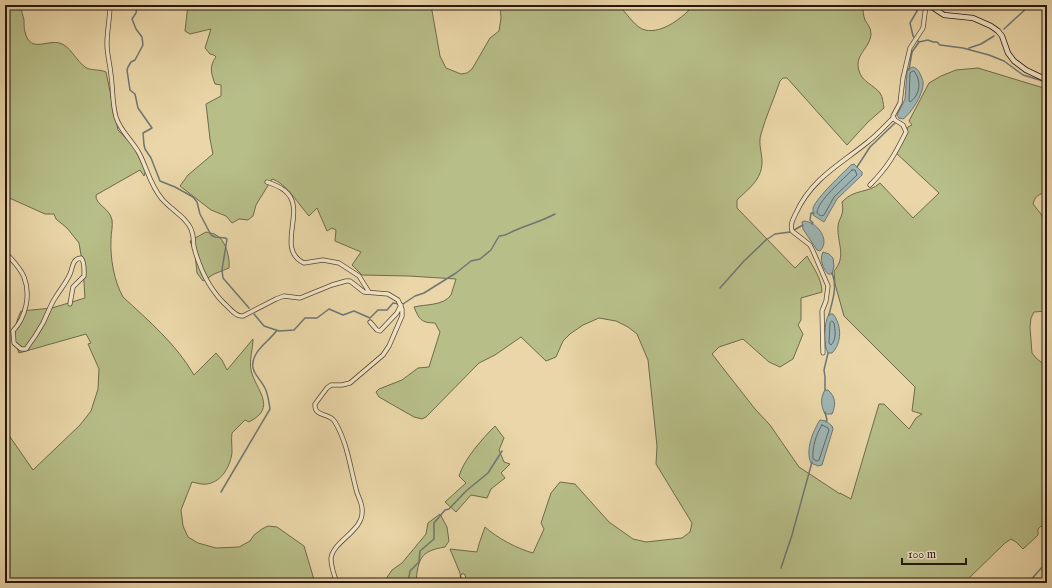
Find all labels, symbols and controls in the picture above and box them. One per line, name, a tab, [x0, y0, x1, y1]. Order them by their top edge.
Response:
scale bar	[902, 540, 966, 566]
text: 100 m	[908, 547, 936, 562]

